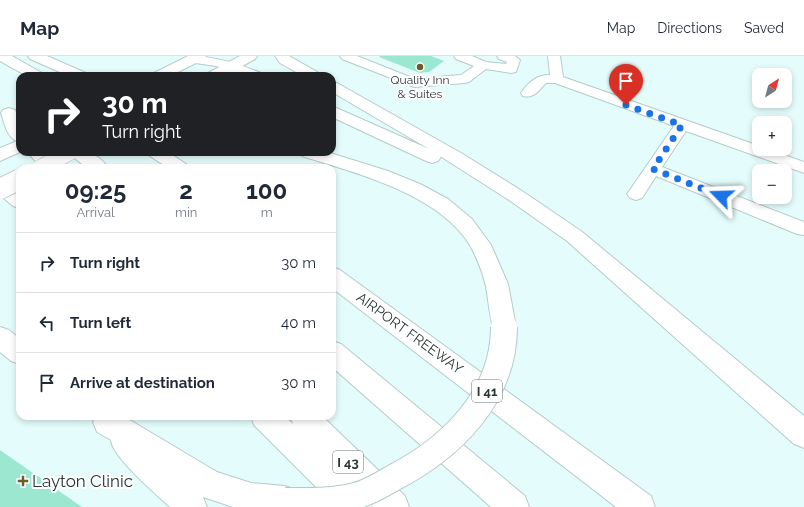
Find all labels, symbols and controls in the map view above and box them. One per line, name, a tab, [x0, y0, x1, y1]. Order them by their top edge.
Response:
text: Map	[20, 17, 59, 39]
text: Map	[607, 20, 635, 36]
text: Directions	[657, 20, 722, 36]
text: Saved	[744, 20, 784, 36]
marker: Quality Inn & Suites	[415, 62, 425, 72]
pin	[609, 64, 643, 105]
north arrow	[752, 68, 792, 108]
map controls	[752, 68, 792, 204]
icon: arrive	[615, 70, 637, 92]
place label: Quality Inn & Suites	[391, 73, 449, 101]
text: 30 m	[102, 87, 168, 120]
icon: right	[36, 88, 88, 140]
button: +	[752, 116, 792, 156]
text: Turn right	[102, 121, 181, 142]
button: −	[752, 164, 792, 204]
position arrow	[700, 175, 742, 217]
text: 09:25	[65, 176, 126, 205]
text: 2	[179, 176, 193, 205]
text: 100	[246, 176, 287, 205]
text: Arrival	[76, 205, 115, 220]
text: min	[175, 205, 197, 220]
text: m	[261, 205, 273, 220]
icon: right	[36, 252, 58, 274]
text: Turn right	[70, 254, 140, 272]
text: 30 m	[281, 254, 316, 272]
street label: AIRPORT FREEWAY	[354, 289, 466, 377]
icon: left	[36, 312, 58, 334]
text: Turn left	[70, 314, 131, 332]
text: 40 m	[281, 314, 316, 332]
icon: arrive	[36, 372, 58, 394]
text: Arrive at destination	[70, 374, 215, 392]
text: 30 m	[281, 374, 316, 392]
road number: I 41	[472, 380, 502, 402]
road number: I 43	[333, 451, 363, 473]
place label: Layton Clinic	[32, 471, 133, 491]
marker: Layton Clinic	[17, 475, 29, 487]

